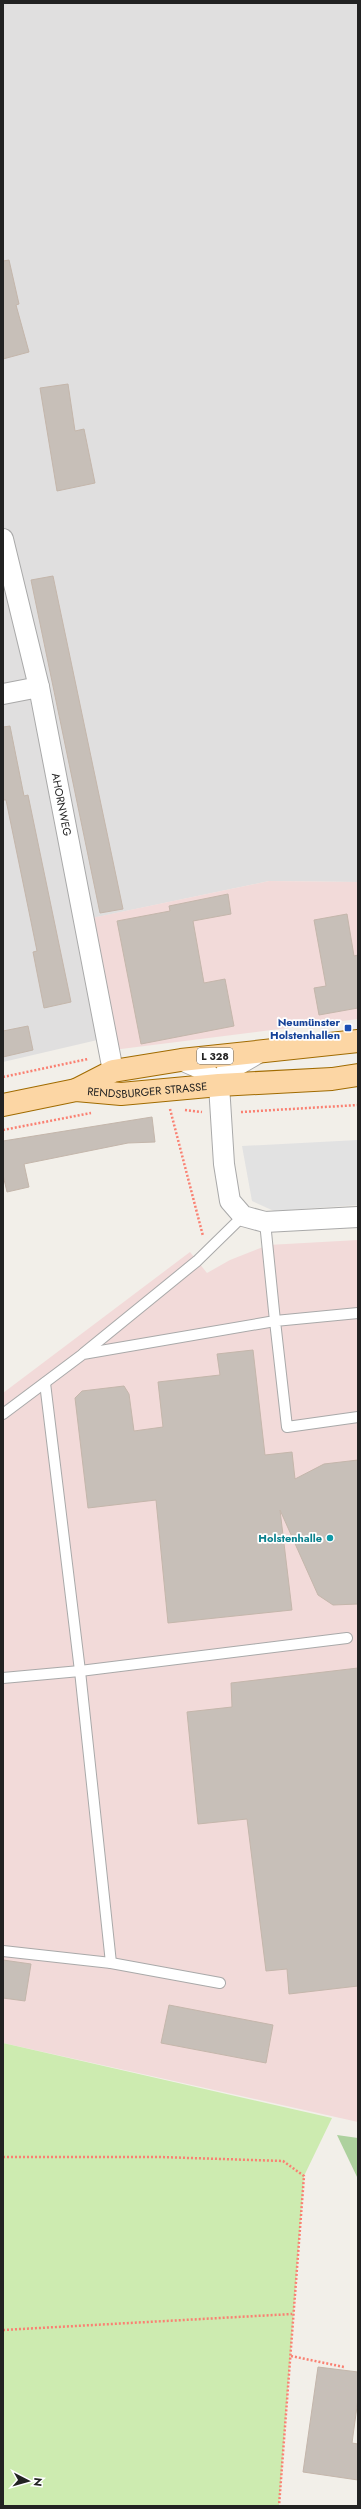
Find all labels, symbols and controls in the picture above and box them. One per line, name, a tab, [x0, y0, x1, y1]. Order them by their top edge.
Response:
street label: AHORNWEG	[48, 772, 76, 838]
place label: Neumünster Holstenhallen	[270, 1014, 340, 1043]
marker: Neumünster Holstenhallen	[343, 1023, 353, 1033]
road number: L 328	[197, 1048, 233, 1064]
street label: RENDSBURGER STRASSE	[87, 1078, 208, 1102]
place label: Holstenhalle	[258, 1530, 322, 1546]
marker: Holstenhalle	[325, 1533, 335, 1543]
north arrow	[8, 2461, 48, 2501]
text: N	[30, 2477, 46, 2487]

